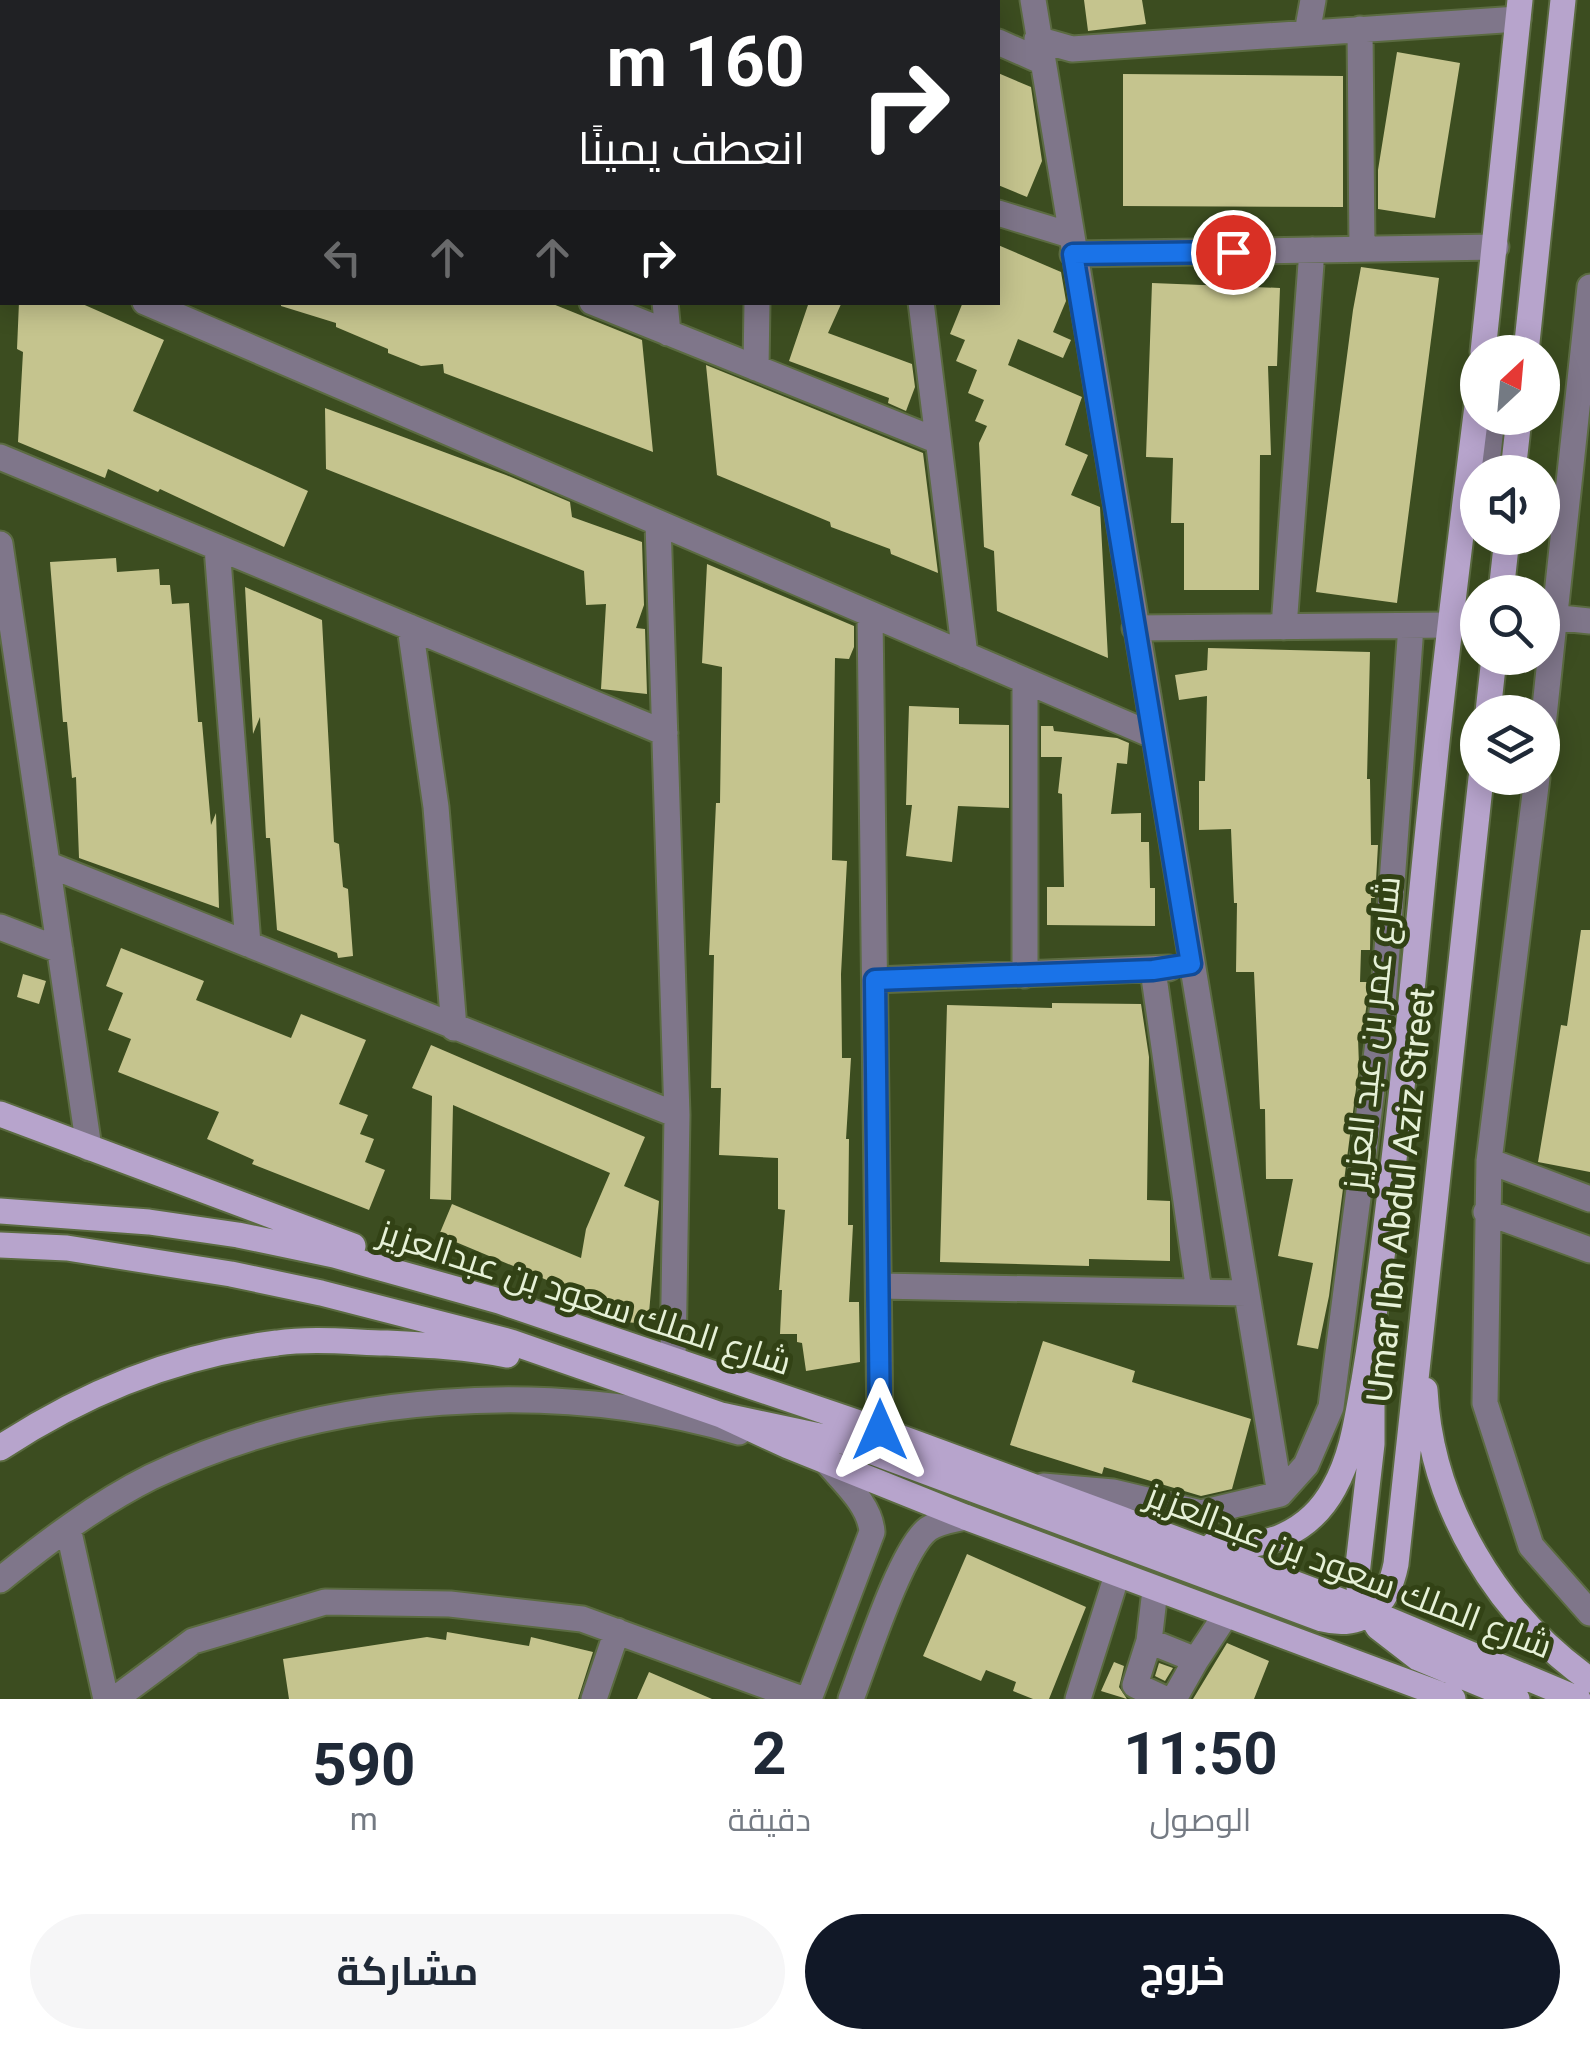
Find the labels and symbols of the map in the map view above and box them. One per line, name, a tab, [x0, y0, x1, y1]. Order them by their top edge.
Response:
pin	[1191, 210, 1276, 295]
north arrow	[1460, 335, 1560, 435]
street label: شارع عمر بن عبد العزيز	[1335, 874, 1411, 1194]
street label: Umar Ibn Abdul Aziz Street	[1359, 986, 1443, 1404]
street label: شارع الملك سعود بن عبدالعزيز	[371, 1211, 796, 1386]
position arrow	[828, 1378, 932, 1482]
street label: شارع الملك سعود بن عبدالعزيز	[1138, 1474, 1557, 1669]

